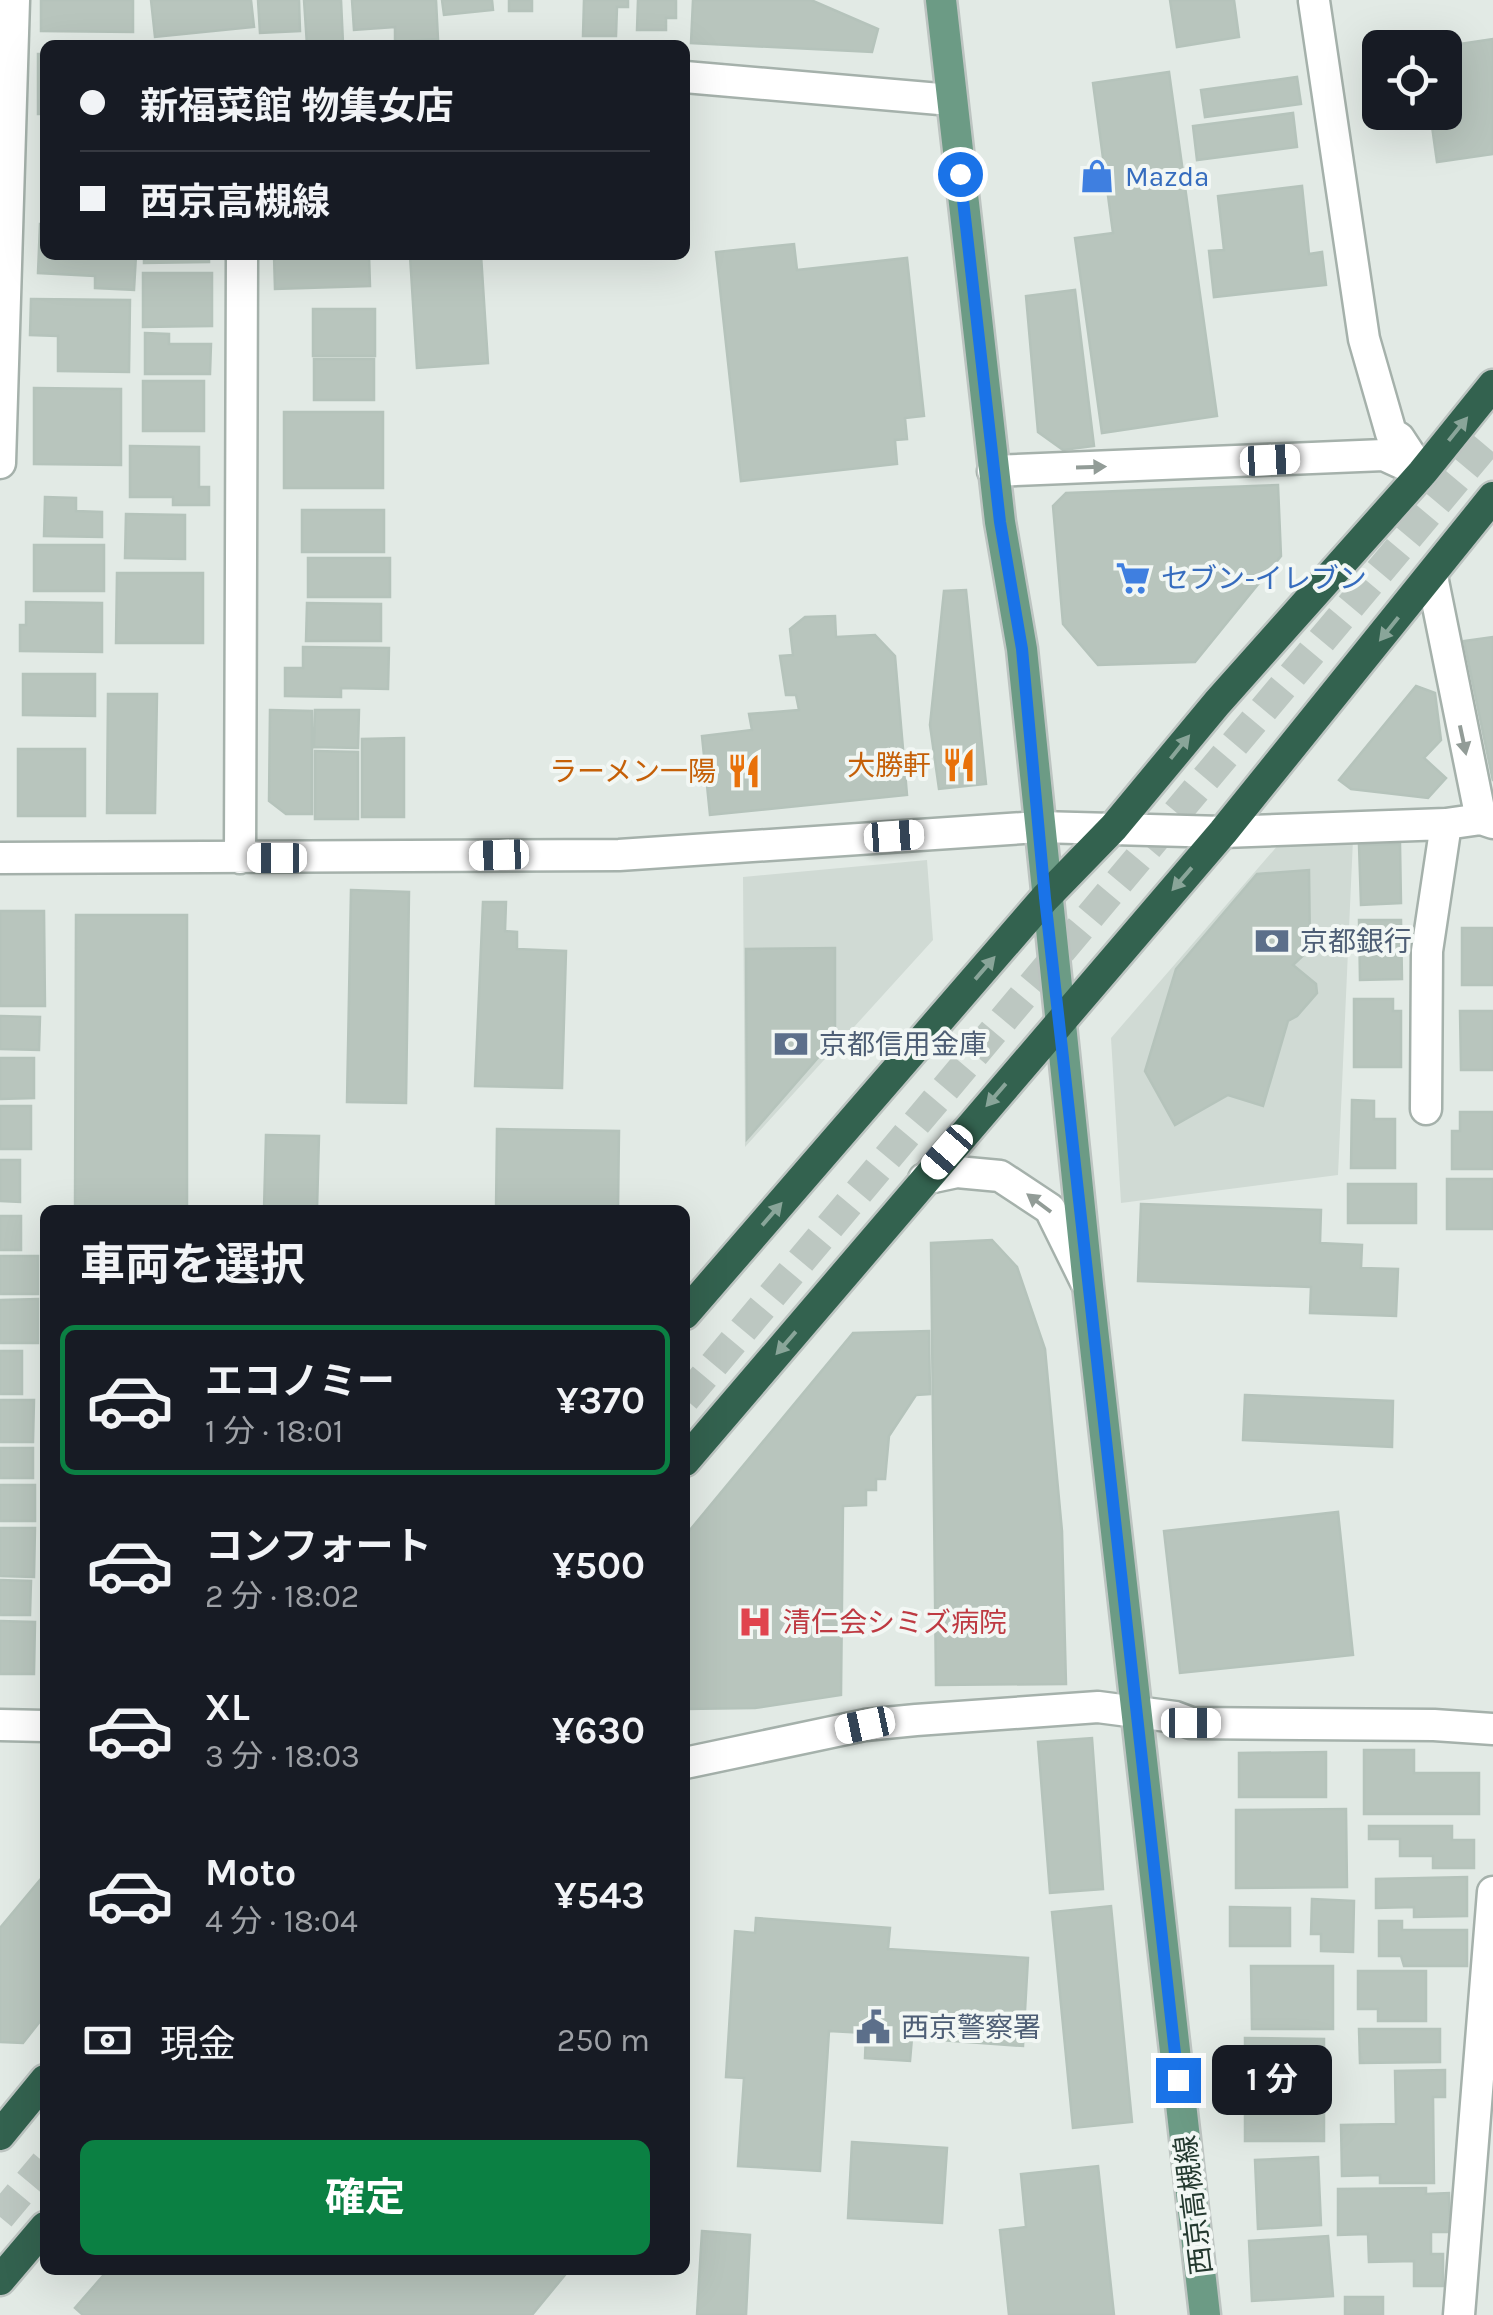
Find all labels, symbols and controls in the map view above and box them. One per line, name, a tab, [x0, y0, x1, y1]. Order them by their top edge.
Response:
map controls	[1362, 30, 1462, 130]
button: locate	[1362, 30, 1462, 130]
text: 新福菜館 物集女店	[140, 84, 454, 129]
route start	[938, 152, 983, 197]
shop icon: Mazda	[1078, 157, 1116, 195]
place label: Mazda	[1125, 160, 1209, 193]
text: 西京高槻線	[140, 180, 330, 225]
one-way arrow	[1447, 416, 1468, 441]
car	[1239, 443, 1301, 477]
one-way arrow	[1075, 459, 1107, 475]
supermarket icon: セブン-イレブン	[1114, 559, 1152, 597]
place label: セブン-イレブン	[1161, 562, 1367, 595]
one-way arrow	[1379, 616, 1400, 641]
one-way arrow	[1456, 725, 1472, 756]
one-way arrow	[1169, 735, 1190, 760]
restaurant icon: 大勝軒	[940, 746, 978, 784]
place label: 大勝軒	[847, 749, 931, 782]
restaurant icon: ラーメン一陽	[725, 752, 763, 790]
place label: ラーメン一陽	[549, 755, 716, 788]
car	[863, 819, 925, 853]
car	[468, 839, 530, 871]
car	[247, 843, 307, 873]
one-way arrow	[1172, 867, 1194, 892]
bank icon: 京都銀行	[1253, 922, 1291, 960]
place label: 京都銀行	[1300, 925, 1412, 958]
one-way arrow	[973, 956, 995, 981]
bank icon: 京都信用金庫	[772, 1025, 810, 1063]
place label: 京都信用金庫	[819, 1028, 987, 1061]
one-way arrow	[986, 1083, 1007, 1108]
car	[916, 1120, 978, 1184]
one-way arrow	[1026, 1192, 1052, 1213]
one-way arrow	[761, 1202, 783, 1227]
text: 車両を選択	[80, 1239, 305, 1291]
one-way arrow	[775, 1331, 797, 1356]
icon: car	[85, 1355, 175, 1445]
text: エコノミー	[205, 1359, 395, 1404]
text: ¥370	[556, 1378, 645, 1423]
text: 1 分 · 18:01	[205, 1413, 343, 1450]
icon: car	[85, 1520, 175, 1610]
text: コンフォート	[205, 1524, 432, 1569]
text: ¥500	[553, 1543, 645, 1588]
text: 2 分 · 18:02	[205, 1578, 359, 1615]
hospital icon: 清仁会シミズ病院	[736, 1603, 774, 1641]
place label: 清仁会シミズ病院	[783, 1606, 1007, 1639]
icon: car	[85, 1685, 175, 1775]
text: XL	[205, 1685, 250, 1730]
car	[833, 1704, 897, 1746]
text: ¥630	[552, 1708, 645, 1753]
car	[1161, 1708, 1221, 1738]
text: 3 分 · 18:03	[205, 1738, 360, 1775]
icon: car	[85, 1850, 175, 1940]
text: Moto	[205, 1850, 296, 1895]
text: ¥543	[554, 1873, 645, 1918]
text: 4 分 · 18:04	[205, 1903, 358, 1940]
public building icon: 西京警察署	[854, 2008, 892, 2046]
place label: 西京警察署	[901, 2011, 1041, 2044]
icon: cash	[80, 2013, 135, 2068]
text: 現金	[160, 2022, 236, 2067]
text: 250 m	[557, 2022, 650, 2059]
callout: 1 分	[1213, 2045, 1333, 2115]
route end	[1156, 2058, 1201, 2103]
text: 1 分	[1246, 2061, 1298, 2098]
street label: 西京高槻線	[1169, 2133, 1218, 2276]
button: 確定	[80, 2140, 650, 2255]

